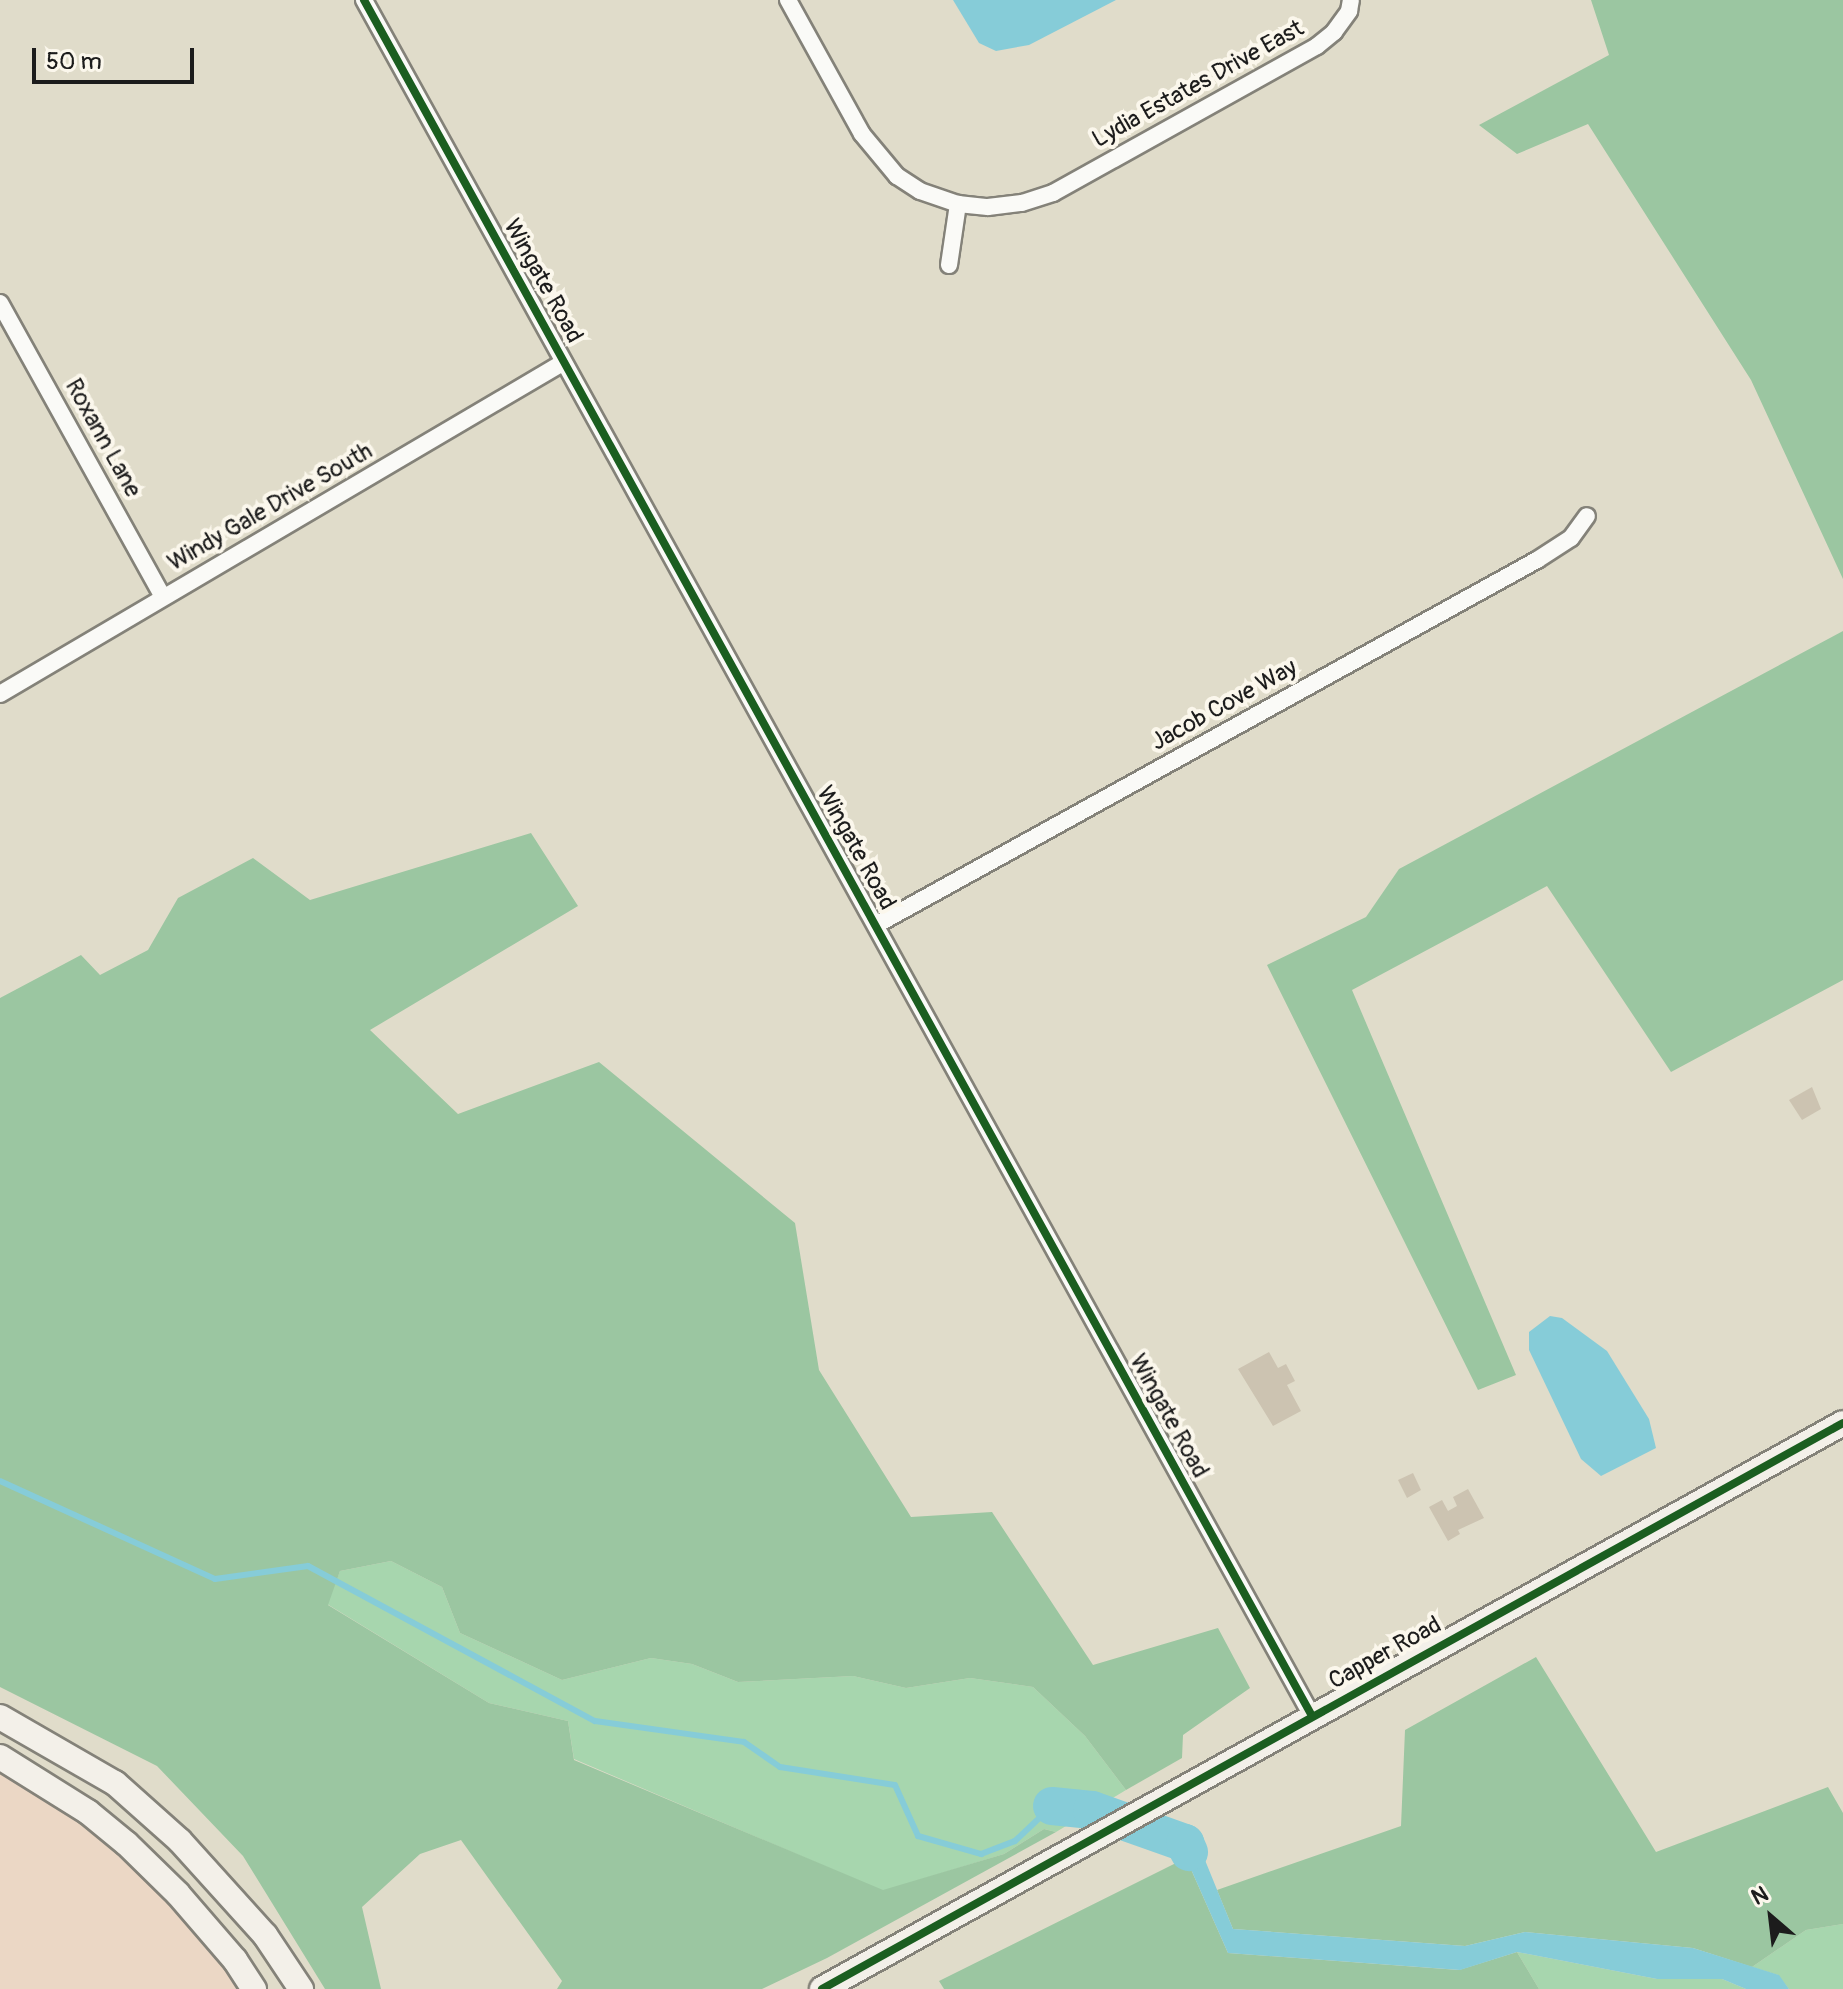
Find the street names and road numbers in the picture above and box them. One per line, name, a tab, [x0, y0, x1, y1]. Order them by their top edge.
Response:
street label: Lydia Estates Drive East	[1087, 14, 1309, 154]
street label: Wingate Road	[497, 214, 589, 348]
street label: Roxann Lane	[59, 374, 147, 502]
street label: Windy Gale Drive South	[163, 437, 377, 577]
street label: Jacob Cove Way	[1146, 653, 1302, 757]
street label: Wingate Road	[810, 781, 902, 915]
street label: Wingate Road	[1123, 1349, 1215, 1483]
street label: Capper Road	[1324, 1610, 1446, 1696]

